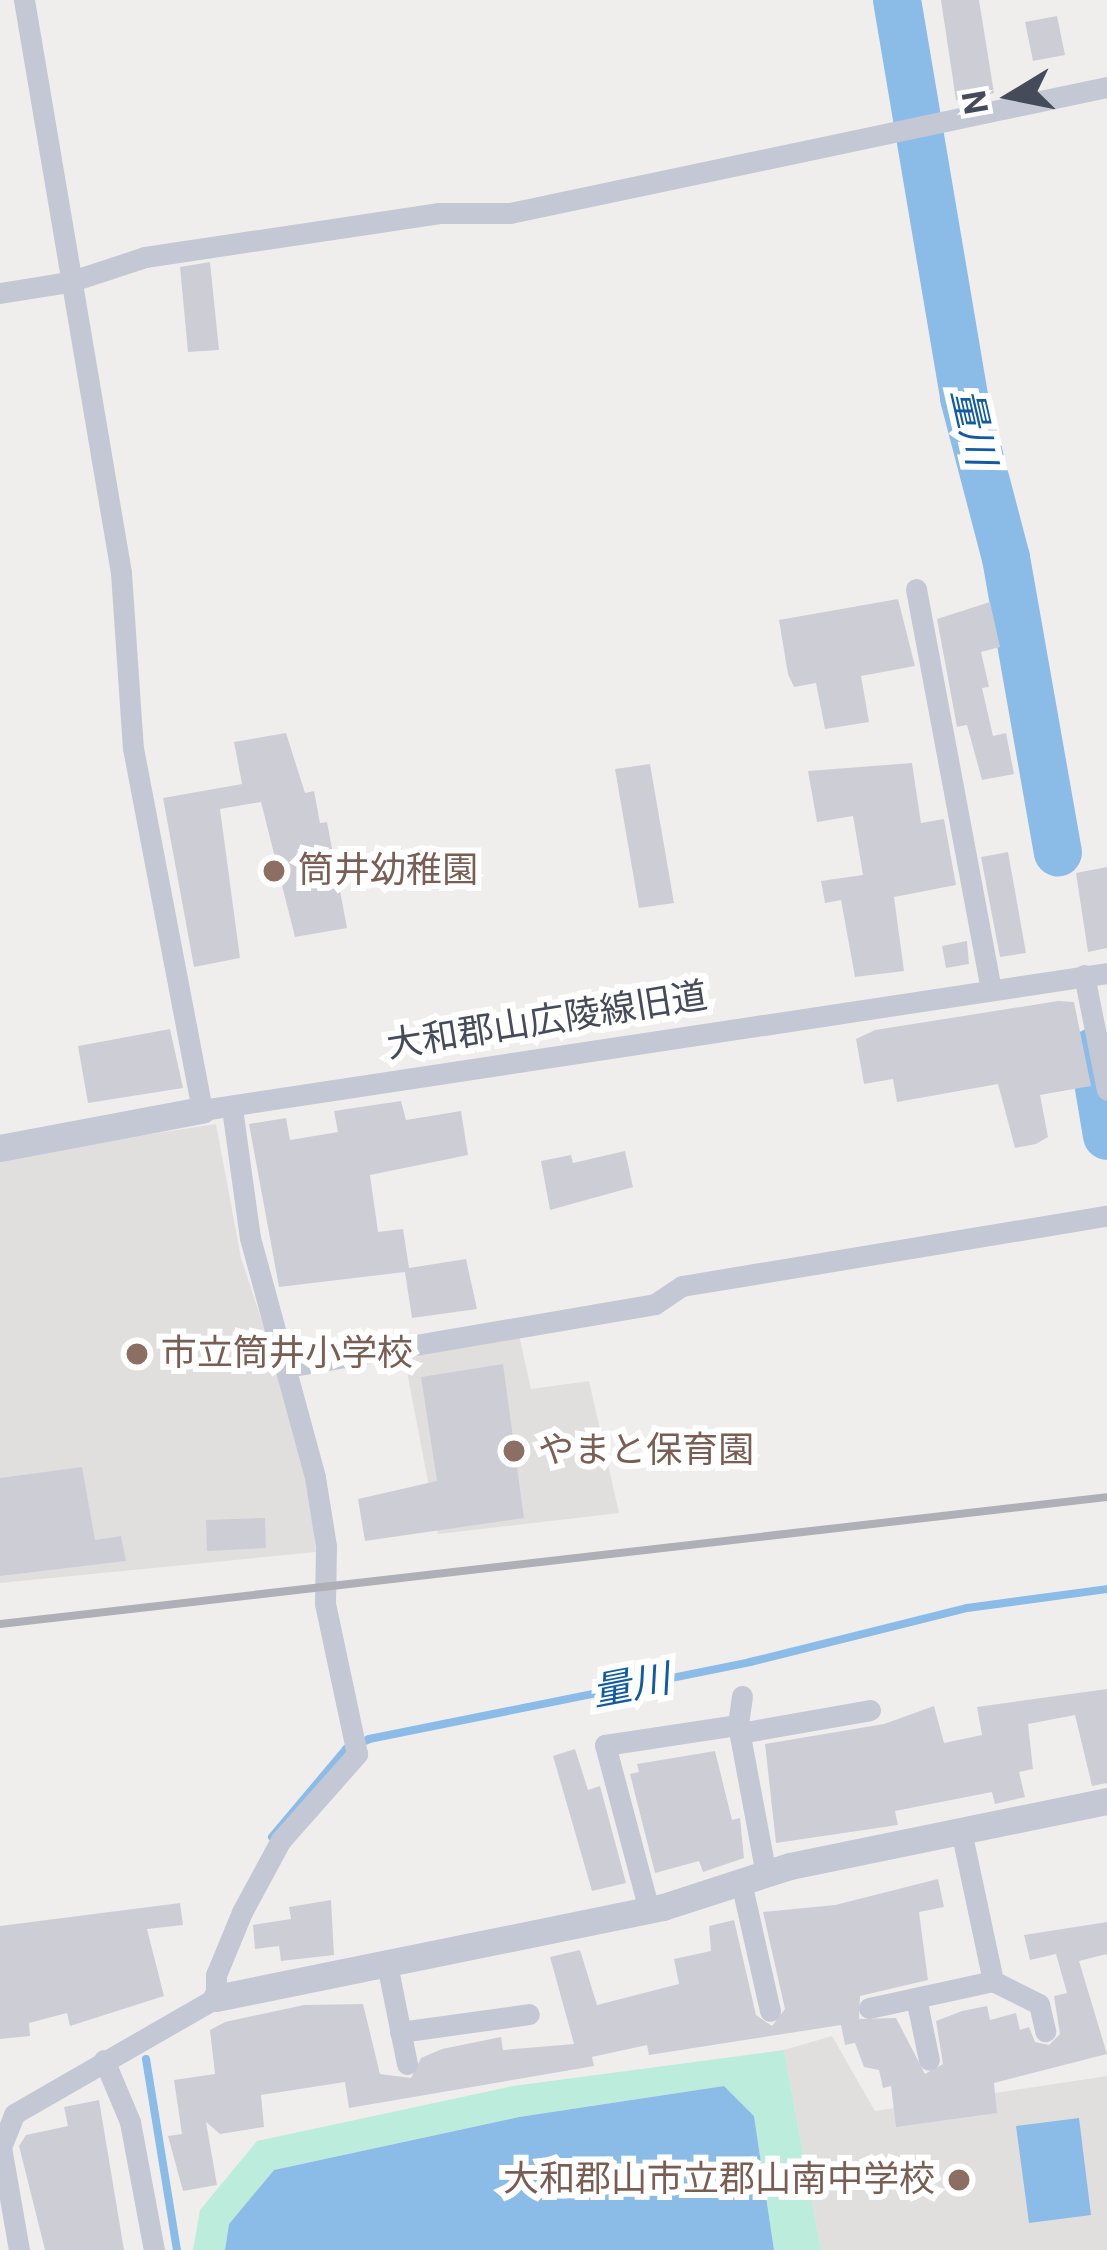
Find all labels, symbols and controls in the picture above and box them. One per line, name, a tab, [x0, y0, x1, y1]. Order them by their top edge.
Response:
north arrow	[951, 36, 1071, 156]
text: N	[954, 87, 996, 117]
water label: 量川	[941, 384, 1005, 470]
place label: 筒井幼稚園	[298, 849, 478, 893]
marker: 筒井幼稚園	[261, 858, 287, 884]
street label: 大和郡山広陵線旧道	[384, 974, 710, 1068]
place label: 市立筒井小学校	[161, 1332, 413, 1376]
marker: 市立筒井小学校	[124, 1341, 150, 1367]
place label: やまと保育園	[538, 1429, 754, 1473]
marker: やまと保育園	[501, 1438, 527, 1464]
water label: 量川	[588, 1656, 674, 1716]
place label: 大和郡山市立郡山南中学校	[503, 2158, 935, 2202]
marker: 大和郡山市立郡山南中学校	[946, 2167, 972, 2193]

